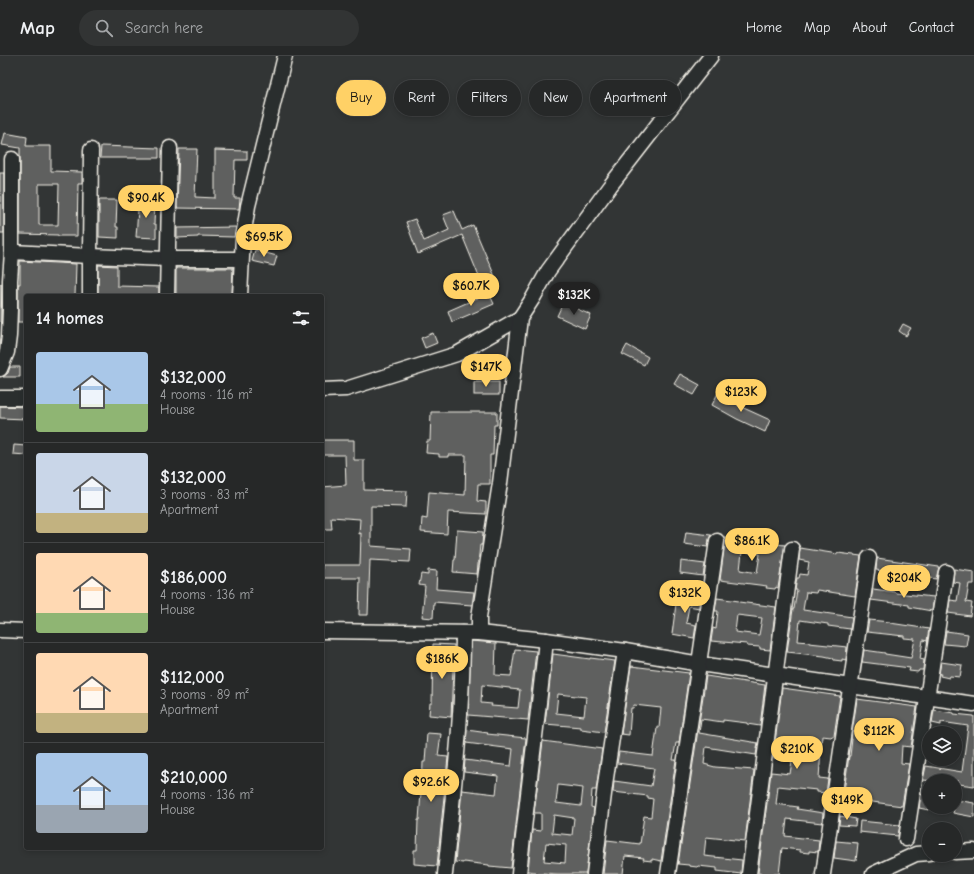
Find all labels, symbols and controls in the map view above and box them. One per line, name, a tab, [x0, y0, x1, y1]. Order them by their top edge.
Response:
search box	[79, 10, 359, 46]
text: Map	[20, 17, 55, 39]
icon: search	[93, 17, 115, 39]
text: Search here	[125, 19, 203, 37]
text: Home	[746, 19, 782, 36]
text: Map	[804, 19, 830, 36]
text: About	[852, 19, 887, 36]
text: Contact	[909, 19, 954, 36]
chip: Buy	[336, 80, 386, 116]
chip: Rent	[394, 80, 449, 116]
chip: Filters	[457, 80, 521, 116]
chip: New	[529, 80, 582, 116]
chip: Apartment	[590, 80, 681, 116]
pin: $90.4K	[113, 185, 179, 219]
text: $90.4K	[127, 190, 165, 205]
pin: $69.5K	[231, 224, 297, 258]
text: $69.5K	[245, 229, 283, 244]
pin: $60.7K	[438, 273, 504, 307]
text: $60.7K	[452, 278, 490, 293]
pin: $132K	[546, 282, 602, 316]
text: $132K	[557, 287, 591, 302]
icon: filters	[290, 307, 312, 329]
text: 14 homes	[36, 309, 103, 328]
pin: $147K	[458, 354, 514, 388]
text: $147K	[470, 359, 502, 374]
icon: home	[68, 368, 116, 416]
text: $132,000	[160, 368, 226, 387]
pin: $123K	[713, 379, 769, 413]
text: $123K	[724, 384, 758, 399]
text: 4 rooms · 116 m²	[160, 387, 252, 402]
text: House	[160, 402, 195, 417]
text: $132,000	[160, 468, 226, 487]
icon: home	[68, 469, 116, 517]
text: 3 rooms · 83 m²	[160, 487, 248, 502]
text: Apartment	[160, 502, 218, 517]
pin: $86.1K	[719, 528, 785, 562]
text: $86.1K	[734, 533, 770, 548]
pin: $204K	[876, 565, 932, 599]
text: $186,000	[160, 568, 227, 587]
icon: home	[68, 569, 116, 617]
text: $204K	[886, 570, 922, 585]
pin: $132K	[657, 580, 713, 614]
text: $132K	[668, 585, 702, 600]
text: 4 rooms · 136 m²	[160, 587, 254, 602]
text: House	[160, 602, 195, 617]
pin: $186K	[414, 646, 470, 680]
text: $186K	[425, 651, 459, 666]
text: $112,000	[160, 668, 224, 687]
icon: home	[68, 669, 116, 717]
text: 3 rooms · 89 m²	[160, 687, 249, 702]
text: Apartment	[160, 702, 218, 717]
pin: $112K	[851, 718, 907, 752]
text: $112K	[863, 723, 895, 738]
map controls	[922, 726, 962, 862]
button: layers	[922, 726, 962, 766]
pin: $210K	[769, 736, 825, 770]
text: $210K	[780, 741, 814, 756]
text: $210,000	[160, 768, 228, 787]
icon: home	[68, 769, 116, 817]
pin: $92.6K	[398, 769, 464, 803]
text: $92.6K	[412, 774, 450, 789]
button: +	[922, 774, 962, 814]
text: 4 rooms · 136 m²	[160, 787, 254, 802]
pin: $149K	[819, 787, 875, 821]
text: $149K	[830, 792, 864, 807]
text: House	[160, 802, 195, 817]
button: −	[922, 822, 962, 862]

